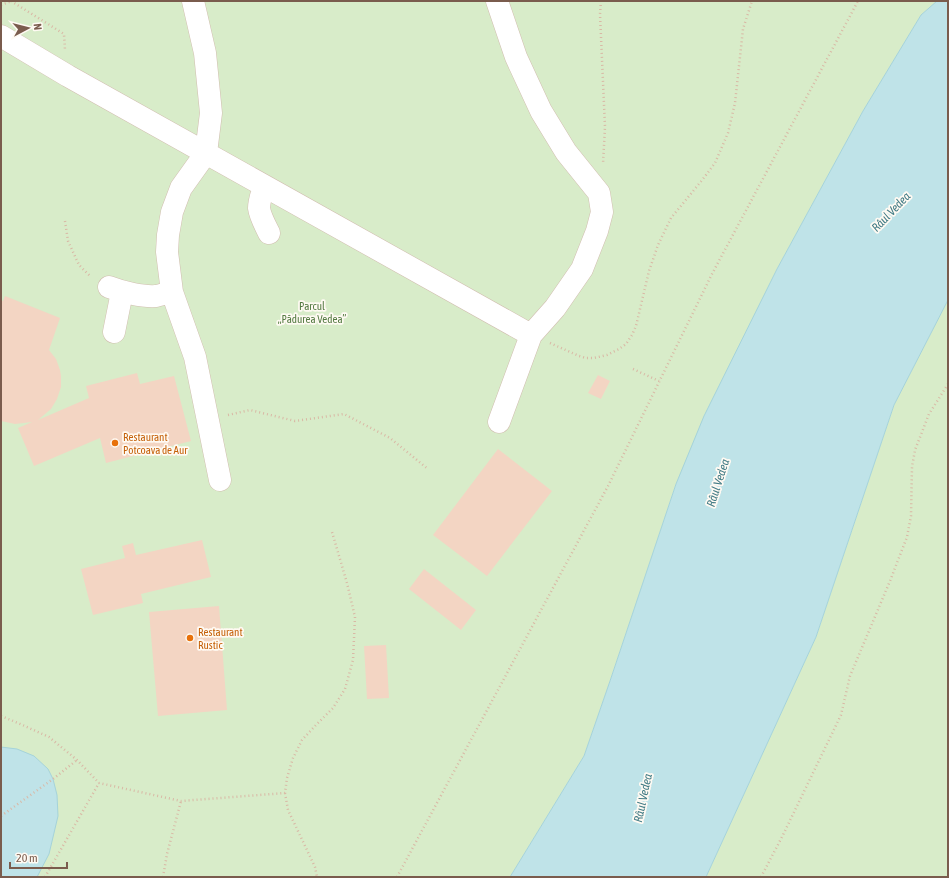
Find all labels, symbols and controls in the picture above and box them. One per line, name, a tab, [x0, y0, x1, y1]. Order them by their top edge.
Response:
north arrow	[8, 8, 48, 48]
text: N	[32, 23, 44, 31]
water label: Râul Vedea	[869, 189, 913, 235]
park label: Parcul „Pădurea Vedea”	[278, 300, 346, 325]
place label: Restaurant Potcoava de Aur	[123, 431, 188, 456]
marker: Restaurant Potcoava de Aur	[110, 438, 120, 448]
water label: Râul Vedea	[704, 457, 732, 509]
place label: Restaurant Rustic	[198, 626, 243, 651]
marker: Restaurant Rustic	[185, 633, 195, 643]
water label: Râul Vedea	[631, 772, 655, 824]
scale bar	[10, 844, 67, 870]
text: 20 m	[16, 851, 38, 865]

